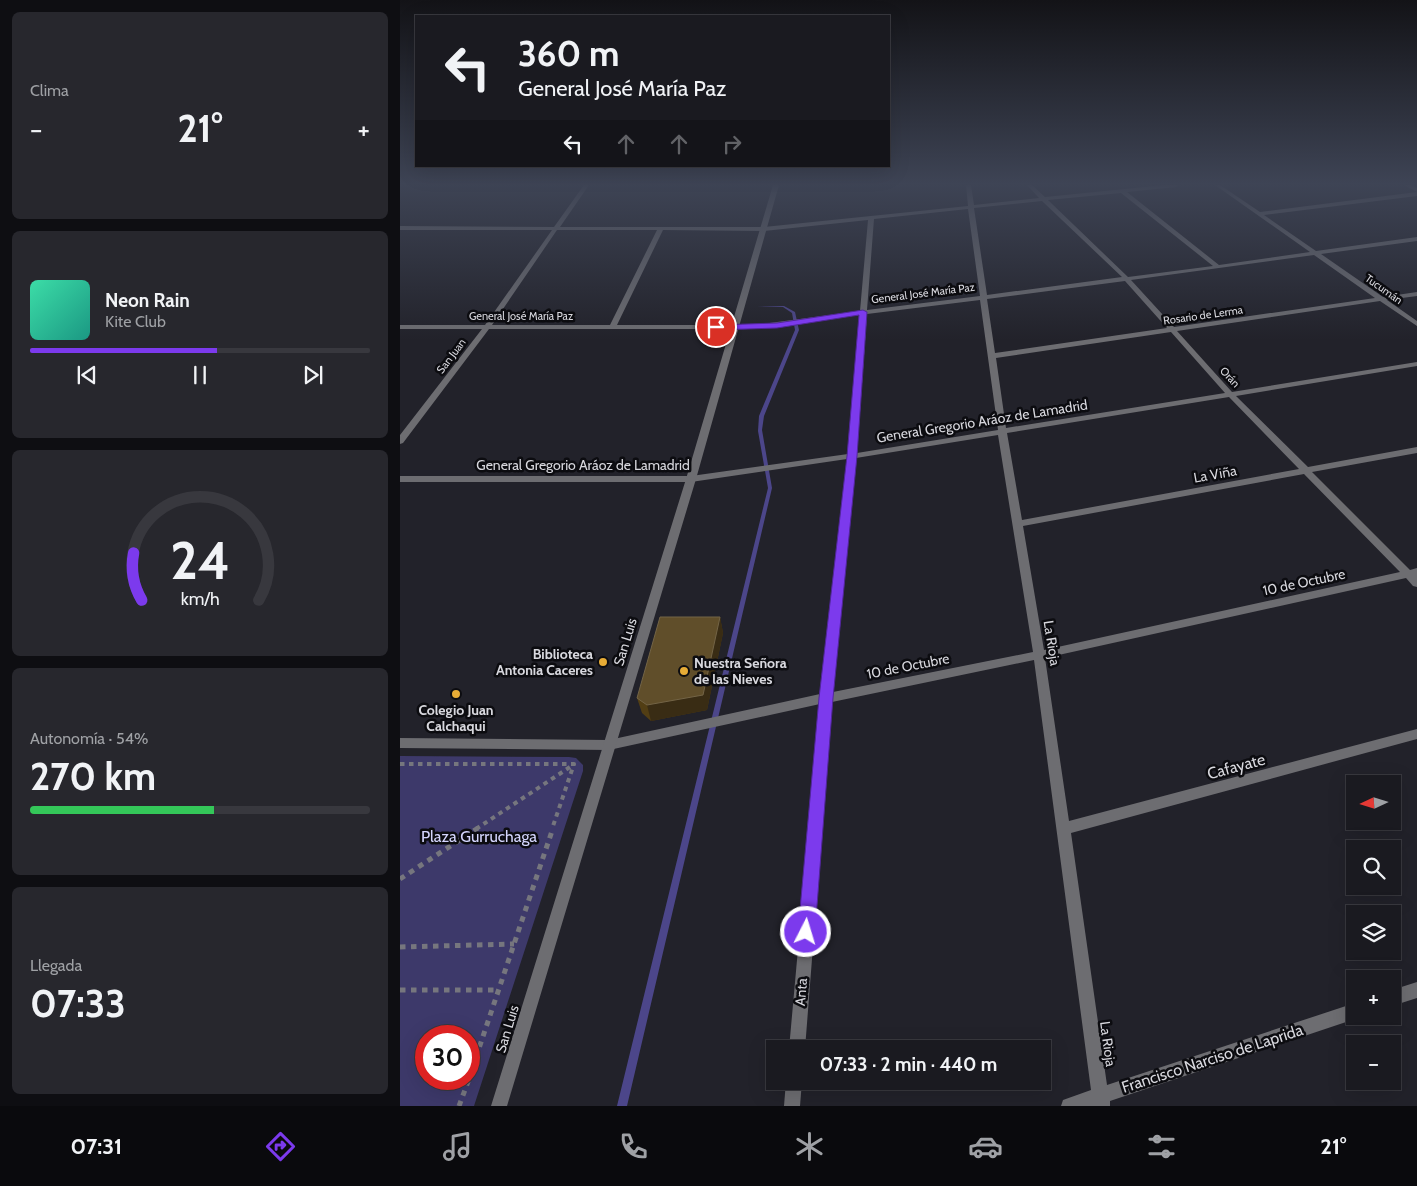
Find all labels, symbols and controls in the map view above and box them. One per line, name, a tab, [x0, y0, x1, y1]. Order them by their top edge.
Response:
text: 360 m	[518, 32, 620, 75]
icon: left	[435, 35, 500, 100]
text: General José María Paz	[518, 75, 726, 102]
text: Clima	[30, 81, 69, 100]
text: 21°	[177, 105, 223, 152]
text: −	[30, 112, 42, 146]
text: +	[358, 112, 370, 146]
icon: left	[559, 130, 587, 158]
icon: ahead	[612, 130, 640, 158]
icon: ahead	[665, 130, 693, 158]
icon: right	[718, 130, 746, 158]
street label: Tucumán	[1363, 271, 1405, 307]
street label: General José María Paz	[870, 280, 976, 306]
text: Neon Rain	[105, 289, 190, 312]
street label: Rosario de Lerma	[1162, 302, 1244, 328]
pin	[695, 306, 737, 348]
street label: General José María Paz	[469, 309, 573, 323]
text: Kite Club	[105, 312, 166, 331]
icon: arrive	[702, 313, 730, 341]
street label: San Juan	[433, 336, 469, 376]
icon: previous	[73, 361, 101, 389]
icon: pause	[186, 361, 214, 389]
icon: next	[299, 361, 327, 389]
street label: Orán	[1217, 364, 1243, 390]
street label: General Gregorio Aráoz de Lamadrid	[875, 395, 1089, 447]
street label: General Gregorio Aráoz de Lamadrid	[476, 456, 690, 474]
street label: La Viña	[1192, 461, 1238, 487]
text: 24	[170, 529, 230, 592]
street label: 10 de Octubre	[1261, 564, 1347, 600]
text: km/h	[180, 588, 220, 609]
street label: San Luis	[609, 616, 641, 668]
street label: La Rioja	[1040, 619, 1064, 667]
place label: Biblioteca Antonia Caceres	[496, 645, 593, 679]
street label: 10 de Octubre	[865, 649, 951, 683]
place label: Nuestra Señora de las Nieves	[694, 654, 787, 688]
marker: Biblioteca Antonia Caceres	[597, 656, 609, 668]
marker: Nuestra Señora de las Nieves	[678, 665, 690, 677]
marker: Colegio Juan Calchaqui	[450, 688, 462, 700]
place label: Colegio Juan Calchaqui	[418, 701, 494, 735]
text: Autonomía · 54%	[30, 729, 148, 748]
street label: Cafayate	[1205, 750, 1267, 783]
text: 270 km	[30, 753, 156, 800]
north arrow	[1346, 775, 1401, 830]
map controls	[1346, 775, 1401, 1090]
park label: Plaza Gurruchaga	[421, 827, 537, 846]
button: search	[1346, 840, 1401, 895]
position arrow	[779, 905, 831, 957]
button: layers	[1346, 905, 1401, 960]
text: Llegada	[30, 956, 82, 975]
button: +	[1346, 970, 1401, 1025]
street label: Anta	[791, 977, 811, 1007]
text: 07:33	[30, 980, 126, 1027]
street label: San Luis	[491, 1003, 523, 1055]
street label: La Rioja	[1096, 1020, 1120, 1068]
street label: Francisco Narciso de Laprida	[1119, 1020, 1306, 1097]
speed limit sign: 30	[415, 1025, 480, 1090]
button: −	[1346, 1035, 1401, 1090]
text: 07:33 · 2 min · 440 m	[820, 1053, 997, 1076]
icon: directions	[263, 1129, 298, 1164]
icon: music	[440, 1129, 475, 1164]
icon: phone	[616, 1129, 651, 1164]
icon: climate	[792, 1129, 827, 1164]
icon: car	[968, 1129, 1003, 1164]
icon: filters	[1144, 1129, 1179, 1164]
text: 07:31	[71, 1133, 122, 1160]
text: 21°	[1320, 1133, 1346, 1160]

